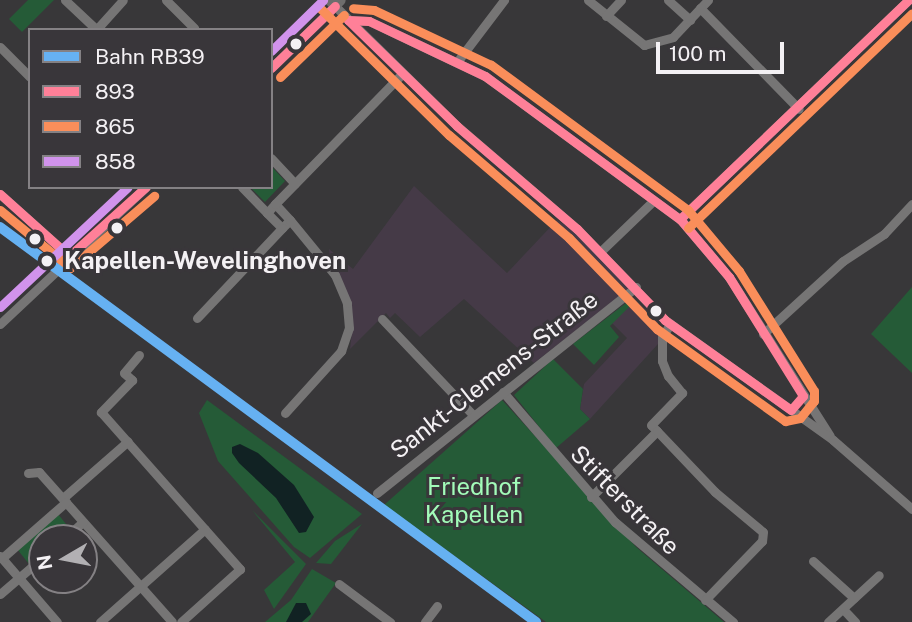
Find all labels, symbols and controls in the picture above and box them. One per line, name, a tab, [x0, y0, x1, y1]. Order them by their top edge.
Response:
legend	[28, 28, 273, 189]
scale bar	[660, 28, 788, 72]
unlabelled marker	[289, 37, 303, 51]
text: 100 m	[669, 41, 726, 66]
text: Bahn RB39	[95, 44, 205, 69]
text: 893	[95, 79, 135, 104]
text: 865	[95, 114, 135, 139]
text: 858	[95, 149, 136, 174]
unlabelled marker	[110, 221, 124, 235]
unlabelled marker	[28, 232, 42, 246]
place label: Kapellen-Wevelinghoven	[64, 247, 346, 275]
marker: Kapellen-Wevelinghoven	[36, 250, 58, 272]
street label: Sankt-Clemens-Straße	[385, 285, 603, 465]
unlabelled marker	[649, 304, 663, 318]
street label: Stifterstraße	[564, 439, 686, 561]
park label: Friedhof Kapellen	[425, 473, 523, 529]
north arrow	[28, 524, 98, 594]
text: N	[32, 553, 56, 572]

